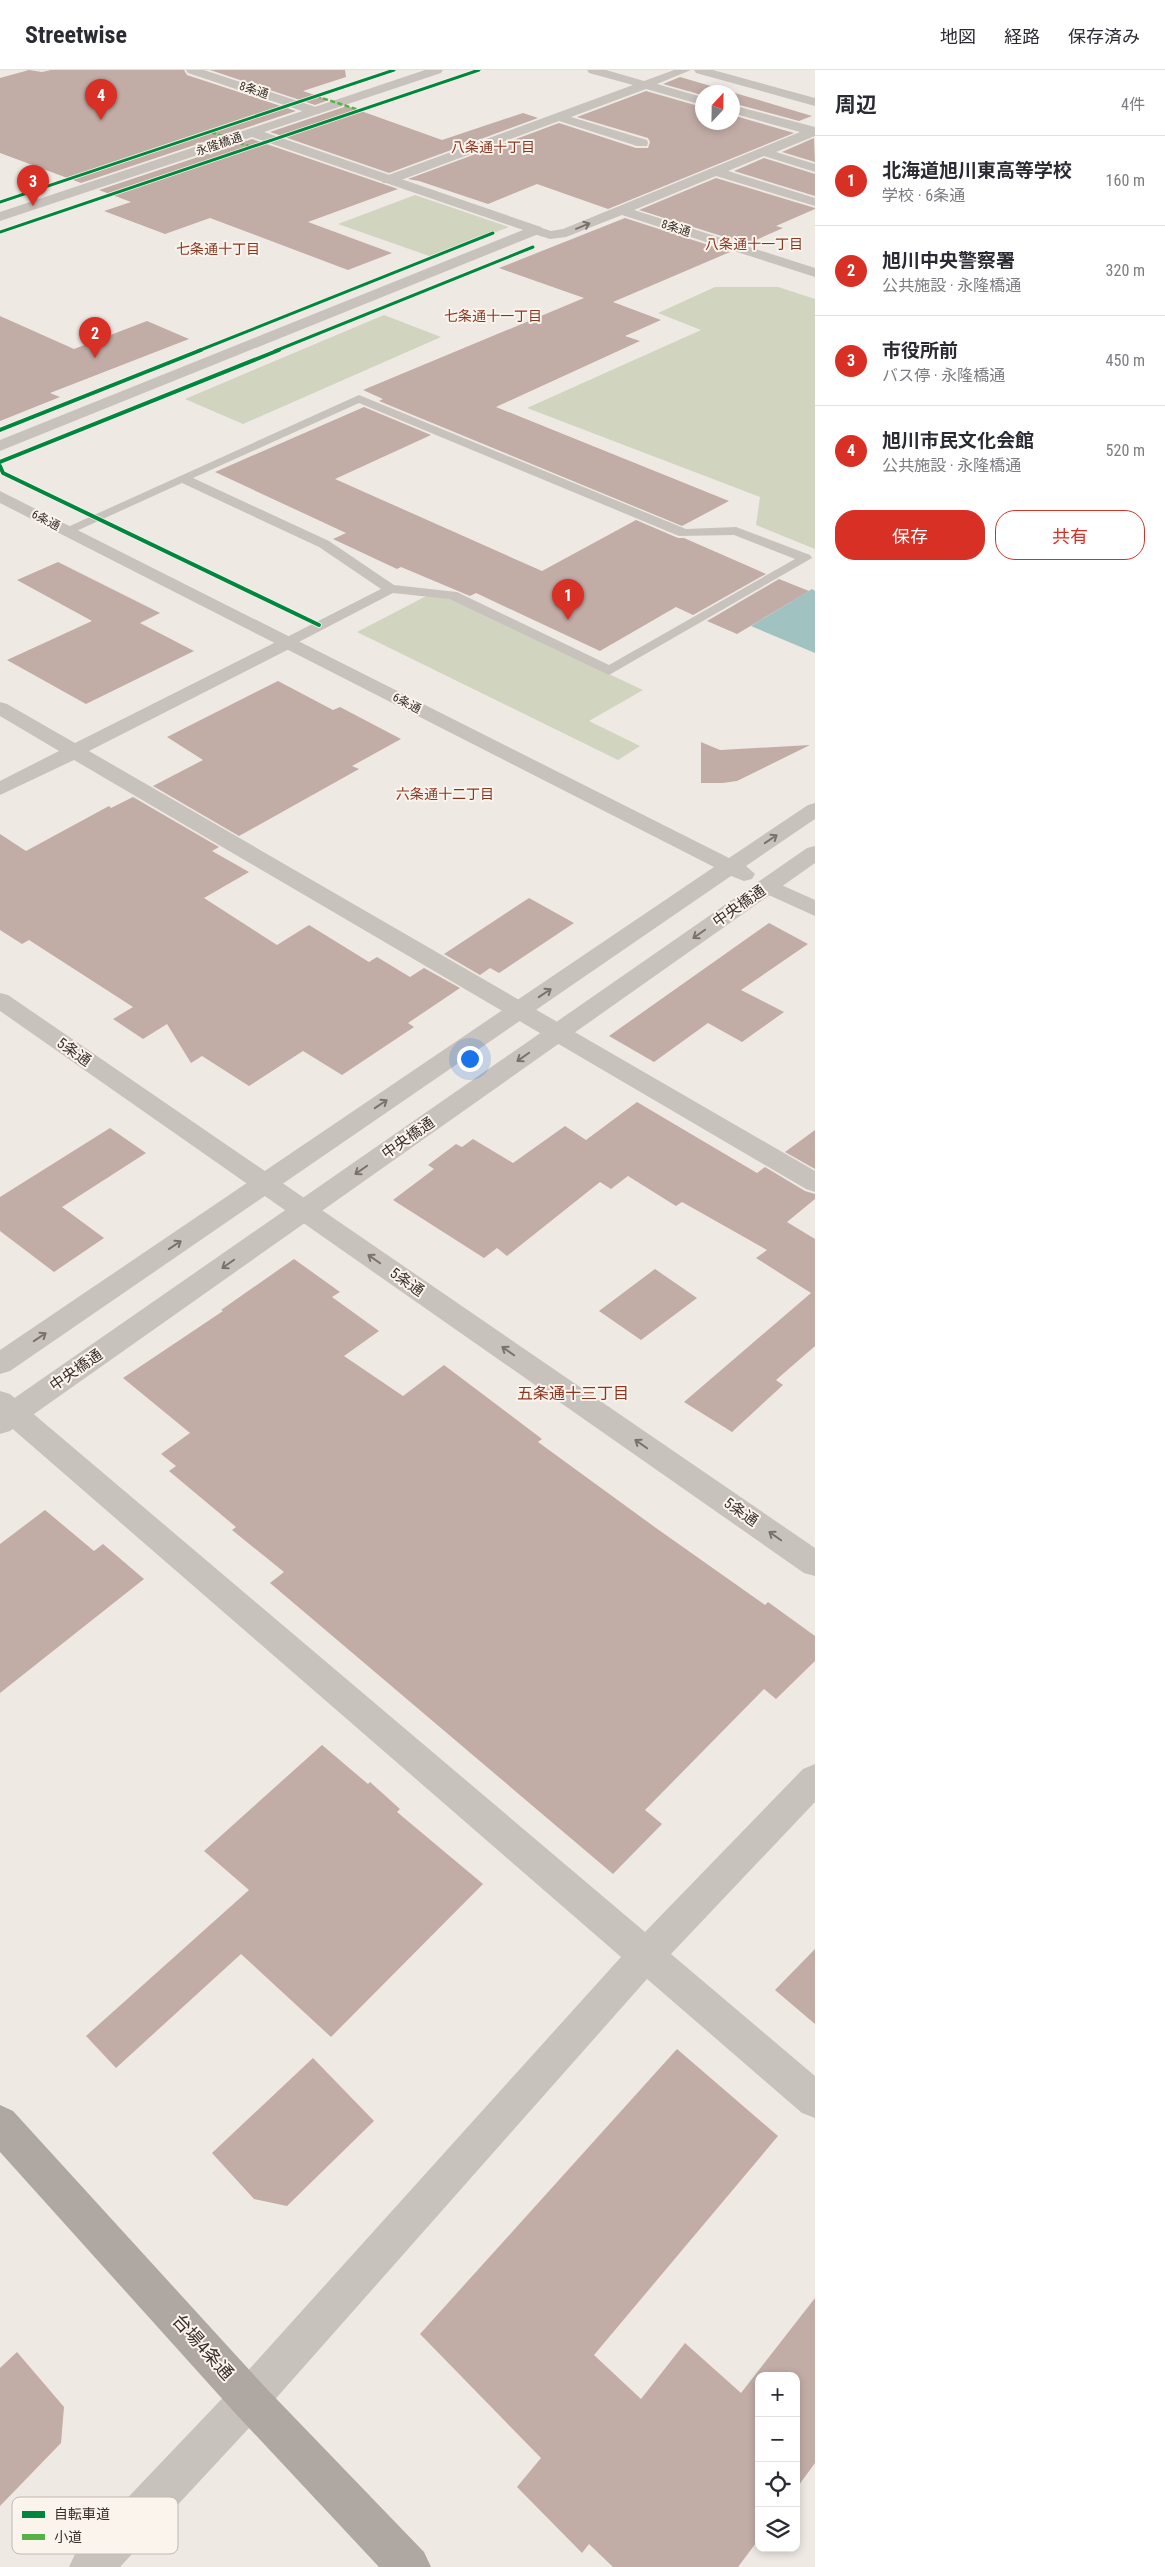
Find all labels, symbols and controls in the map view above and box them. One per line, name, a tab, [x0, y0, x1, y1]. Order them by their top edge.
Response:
text: Streetwise	[25, 21, 127, 49]
text: 地図	[940, 26, 976, 47]
text: 経路	[1004, 26, 1040, 47]
text: 保存済み	[1068, 26, 1140, 47]
pin: 4	[85, 79, 117, 120]
street label: 8条通	[238, 79, 270, 101]
north arrow	[695, 85, 740, 130]
text: 周辺	[835, 93, 877, 117]
text: 4件	[1121, 95, 1145, 114]
street label: 永隆橋通	[194, 130, 244, 158]
district label: 八条通十丁目	[451, 139, 535, 155]
text: 北海道旭川東高等学校	[882, 159, 1072, 182]
pin: 3	[17, 165, 49, 206]
text: 1	[847, 171, 855, 190]
text: 160 m	[1106, 171, 1145, 190]
text: 学校 · 6条通	[882, 186, 965, 205]
street label: 8条通	[660, 217, 692, 239]
one-way arrow	[575, 221, 590, 230]
district label: 八条通十一丁目	[705, 236, 803, 252]
district label: 七条通十丁目	[176, 241, 260, 257]
text: 旭川中央警察署	[882, 249, 1015, 272]
text: 2	[847, 261, 855, 280]
text: 320 m	[1106, 261, 1145, 280]
text: 公共施設 · 永隆橋通	[882, 276, 1021, 295]
district label: 七条通十一丁目	[444, 308, 542, 324]
pin: 2	[79, 317, 111, 358]
text: 市役所前	[882, 339, 958, 362]
text: 3	[847, 351, 855, 370]
text: 450 m	[1106, 351, 1145, 370]
text: バス停 · 永隆橋通	[882, 366, 1005, 385]
text: 旭川市民文化会館	[882, 429, 1034, 452]
text: 4	[847, 441, 855, 460]
text: 520 m	[1106, 441, 1145, 460]
text: 公共施設 · 永隆橋通	[882, 456, 1021, 475]
street label: 6条通	[29, 507, 63, 533]
button: 保存	[835, 510, 985, 560]
button: 共有	[995, 510, 1145, 560]
pin: 1	[552, 579, 584, 620]
street label: 6条通	[390, 690, 424, 716]
district label: 六条通十二丁目	[396, 786, 494, 802]
one-way arrow	[764, 834, 778, 844]
street label: 中央橋通	[709, 881, 769, 931]
one-way arrow	[692, 929, 706, 939]
one-way arrow	[537, 988, 551, 998]
street label: 5条通	[54, 1034, 94, 1070]
your location	[457, 1046, 483, 1072]
one-way arrow	[516, 1052, 530, 1062]
one-way arrow	[374, 1099, 388, 1109]
street label: 中央橋通	[378, 1113, 438, 1163]
one-way arrow	[355, 1165, 369, 1175]
one-way arrow	[167, 1240, 181, 1250]
one-way arrow	[367, 1254, 381, 1264]
one-way arrow	[222, 1259, 236, 1269]
street label: 5条通	[387, 1264, 427, 1300]
one-way arrow	[33, 1331, 47, 1342]
street label: 中央橋通	[46, 1345, 106, 1395]
one-way arrow	[501, 1346, 515, 1356]
district label: 五条通十三丁目	[517, 1384, 629, 1403]
one-way arrow	[634, 1439, 648, 1449]
street label: 5条通	[721, 1494, 761, 1530]
one-way arrow	[768, 1531, 782, 1541]
street label: 台場4条通	[169, 2310, 238, 2384]
map controls	[755, 2372, 800, 2552]
button: +	[755, 2372, 800, 2417]
button: −	[755, 2417, 800, 2462]
button: locate	[755, 2462, 800, 2507]
legend	[12, 2497, 178, 2554]
text: 自転車道	[54, 2506, 110, 2522]
button: layers	[755, 2507, 800, 2552]
text: 小道	[54, 2529, 82, 2545]

